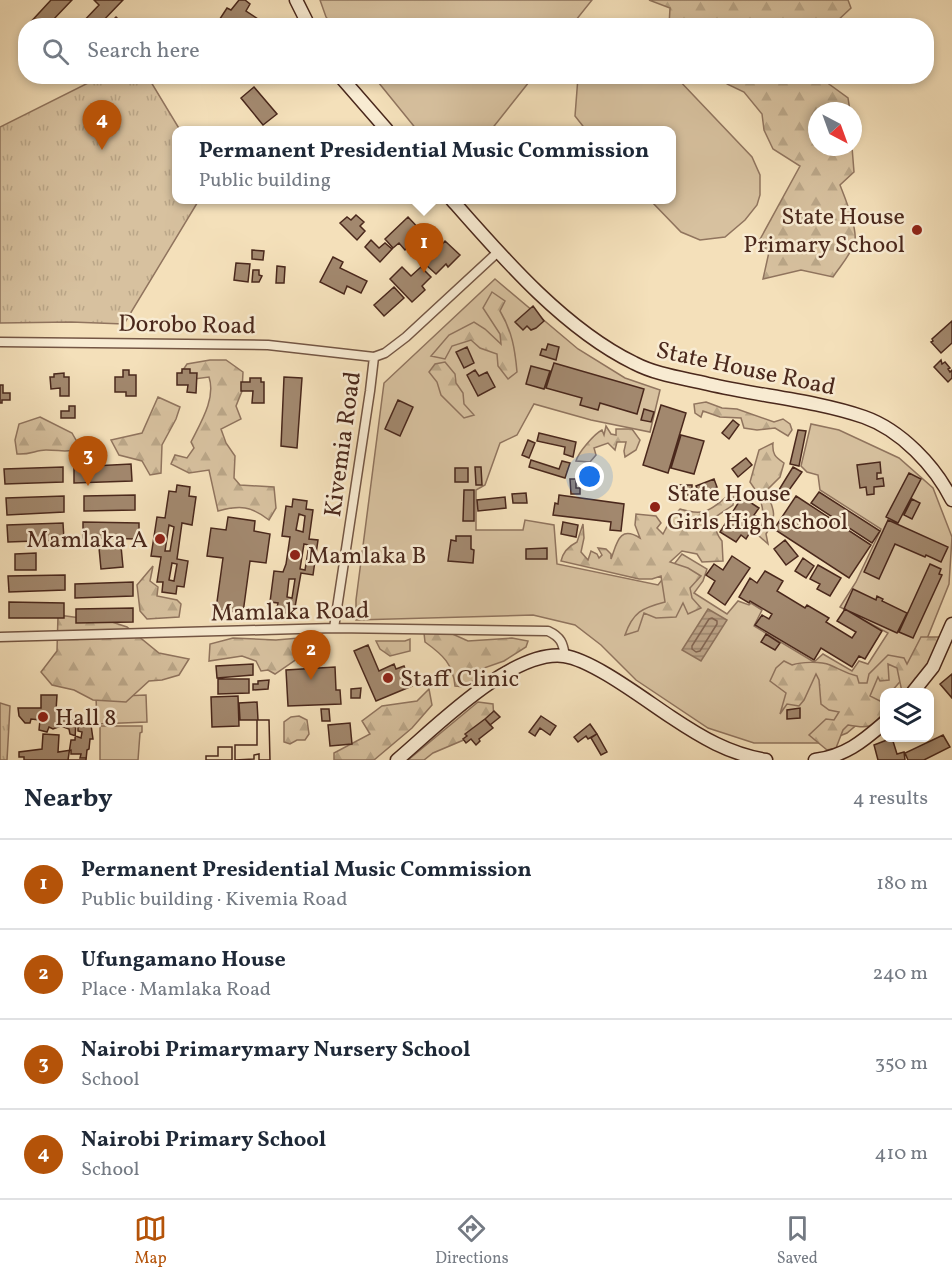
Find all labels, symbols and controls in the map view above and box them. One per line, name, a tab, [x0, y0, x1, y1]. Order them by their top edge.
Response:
search box	[18, 18, 934, 84]
icon: search	[39, 35, 72, 68]
text: Search here	[87, 36, 200, 67]
pin: 4	[82, 100, 122, 150]
north arrow	[808, 102, 862, 156]
popup	[172, 126, 676, 204]
text: Permanent Presidential Music Commission	[199, 136, 649, 167]
text: Public building	[199, 167, 331, 195]
place label: State House Primary School	[743, 201, 905, 263]
marker: State House Primary School	[910, 223, 924, 237]
pin: 1	[404, 224, 444, 273]
street label: Dorobo Road	[118, 308, 256, 344]
street label: State House Road	[653, 334, 838, 406]
street label: Kivemia Road	[317, 369, 371, 519]
pin: 3	[68, 436, 107, 486]
your location	[575, 462, 604, 491]
place label: State House Girls High school	[667, 478, 848, 540]
marker: State House Girls High school	[648, 500, 662, 514]
place label: Mamlaka A	[27, 524, 148, 558]
marker: Mamlaka A	[153, 532, 167, 546]
place label: Mamlaka B	[307, 540, 426, 574]
marker: Mamlaka B	[288, 548, 302, 562]
street label: Mamlaka Road	[210, 595, 370, 631]
pin: 2	[292, 630, 330, 680]
place label: Staff Clinic	[400, 663, 519, 697]
marker: Staff Clinic	[381, 671, 395, 685]
map controls	[880, 688, 934, 742]
button: layers	[880, 688, 934, 742]
place label: Hall 8	[55, 702, 116, 736]
marker: Hall 8	[36, 710, 50, 724]
text: Nearby	[24, 781, 113, 817]
text: 4 results	[853, 785, 928, 813]
text: Permanent Presidential Music Commission	[81, 855, 532, 886]
text: 1	[39, 870, 48, 898]
text: 180 m	[876, 870, 928, 898]
text: Public building · Kivemia Road	[81, 886, 347, 914]
text: Ufungamano House	[81, 945, 286, 976]
text: 2	[38, 960, 49, 988]
text: 240 m	[873, 960, 928, 988]
text: Place · Mamlaka Road	[81, 976, 271, 1004]
text: Nairobi Primarymary Nursery School	[81, 1035, 470, 1066]
text: 3	[38, 1050, 49, 1078]
text: 350 m	[875, 1050, 928, 1078]
text: School	[81, 1066, 139, 1094]
text: Nairobi Primary School	[81, 1125, 326, 1156]
text: 4	[37, 1140, 50, 1168]
text: 410 m	[875, 1140, 928, 1168]
text: School	[81, 1156, 139, 1184]
tab: Map	[134, 1212, 167, 1270]
tab: Directions	[435, 1212, 509, 1270]
tab: Saved	[777, 1212, 818, 1270]

